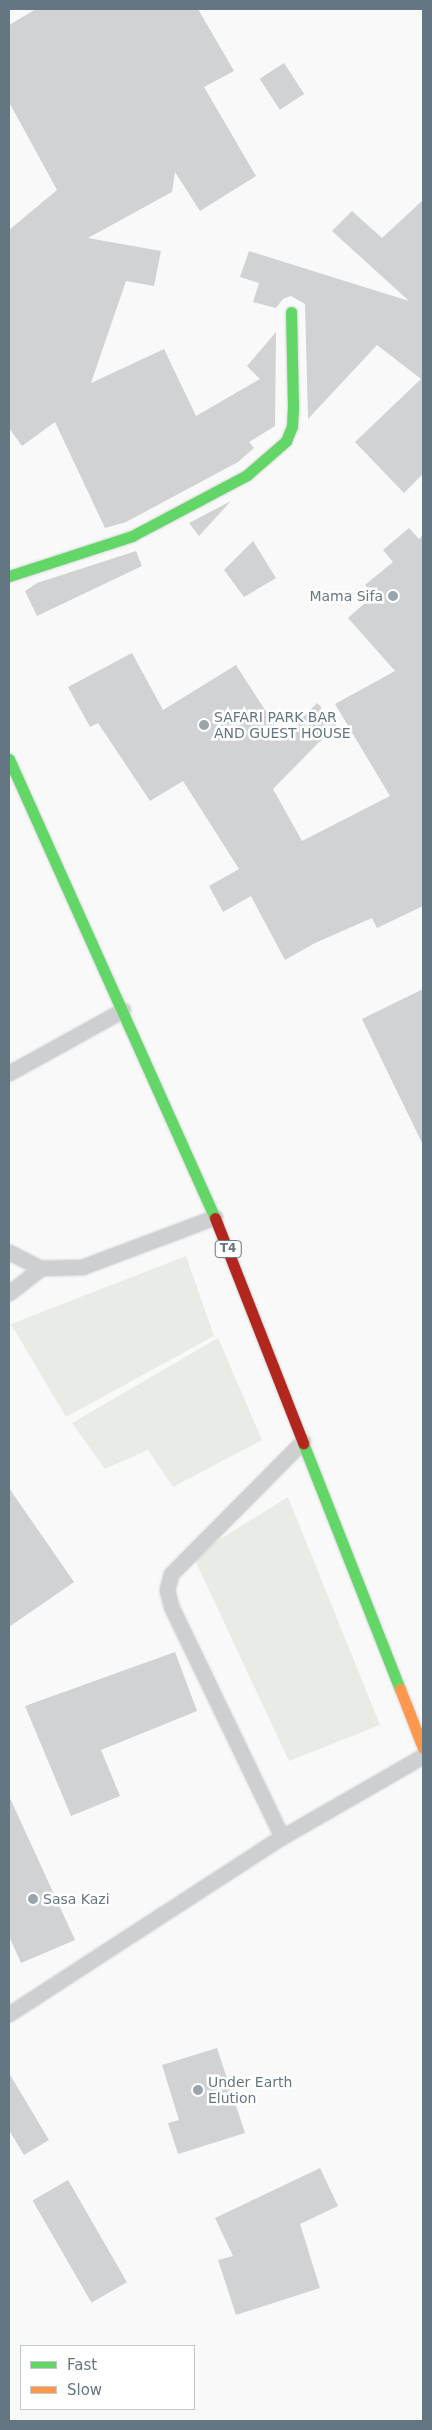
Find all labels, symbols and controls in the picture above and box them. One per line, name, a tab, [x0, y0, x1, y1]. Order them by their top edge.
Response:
place label: Mama Sifa	[309, 588, 383, 604]
marker: Mama Sifa	[387, 590, 399, 602]
place label: SAFARI PARK BAR AND GUEST HOUSE	[214, 709, 351, 742]
marker: SAFARI PARK BAR AND GUEST HOUSE	[198, 719, 210, 731]
road number: T4	[214, 1240, 242, 1258]
place label: Sasa Kazi	[43, 1891, 110, 1907]
marker: Sasa Kazi	[27, 1893, 39, 1905]
place label: Under Earth Elution	[208, 2074, 292, 2106]
marker: Under Earth Elution	[192, 2084, 204, 2096]
legend	[20, 2345, 195, 2410]
text: Fast	[67, 2356, 97, 2374]
text: Slow	[67, 2381, 102, 2399]

